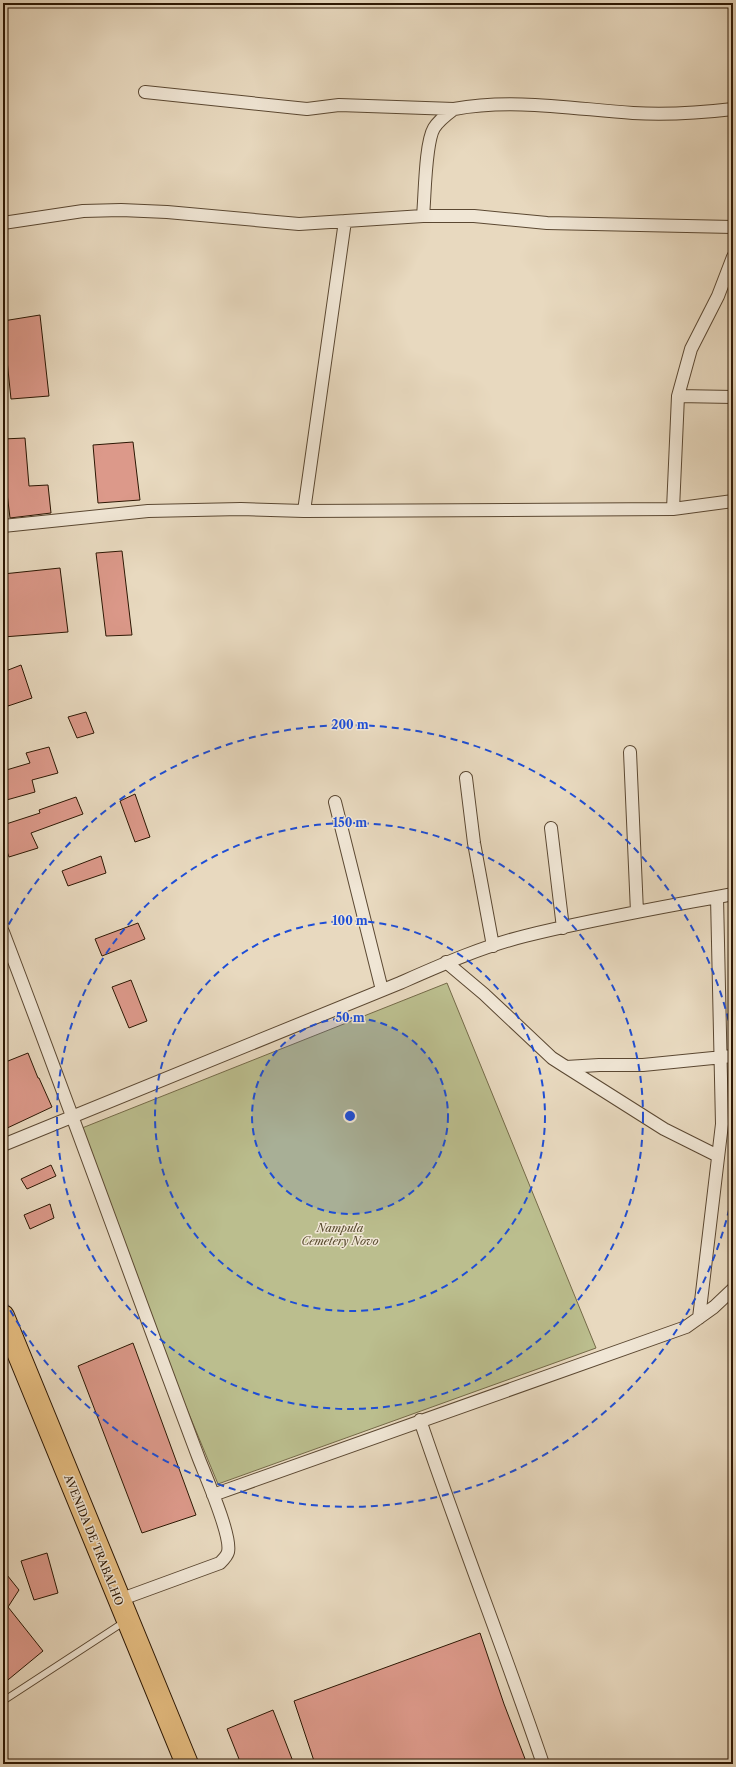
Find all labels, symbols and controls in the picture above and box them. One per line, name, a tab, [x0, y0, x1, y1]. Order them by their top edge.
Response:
text: 200 m	[331, 717, 369, 732]
text: 150 m	[333, 815, 367, 830]
text: 100 m	[332, 913, 368, 928]
text: 50 m	[335, 1010, 365, 1025]
centre of rings	[343, 1109, 357, 1123]
park label: Nampula Cemetery Novo	[301, 1221, 379, 1248]
street label: AVENIDA DE TRABALHO	[61, 1472, 127, 1608]

